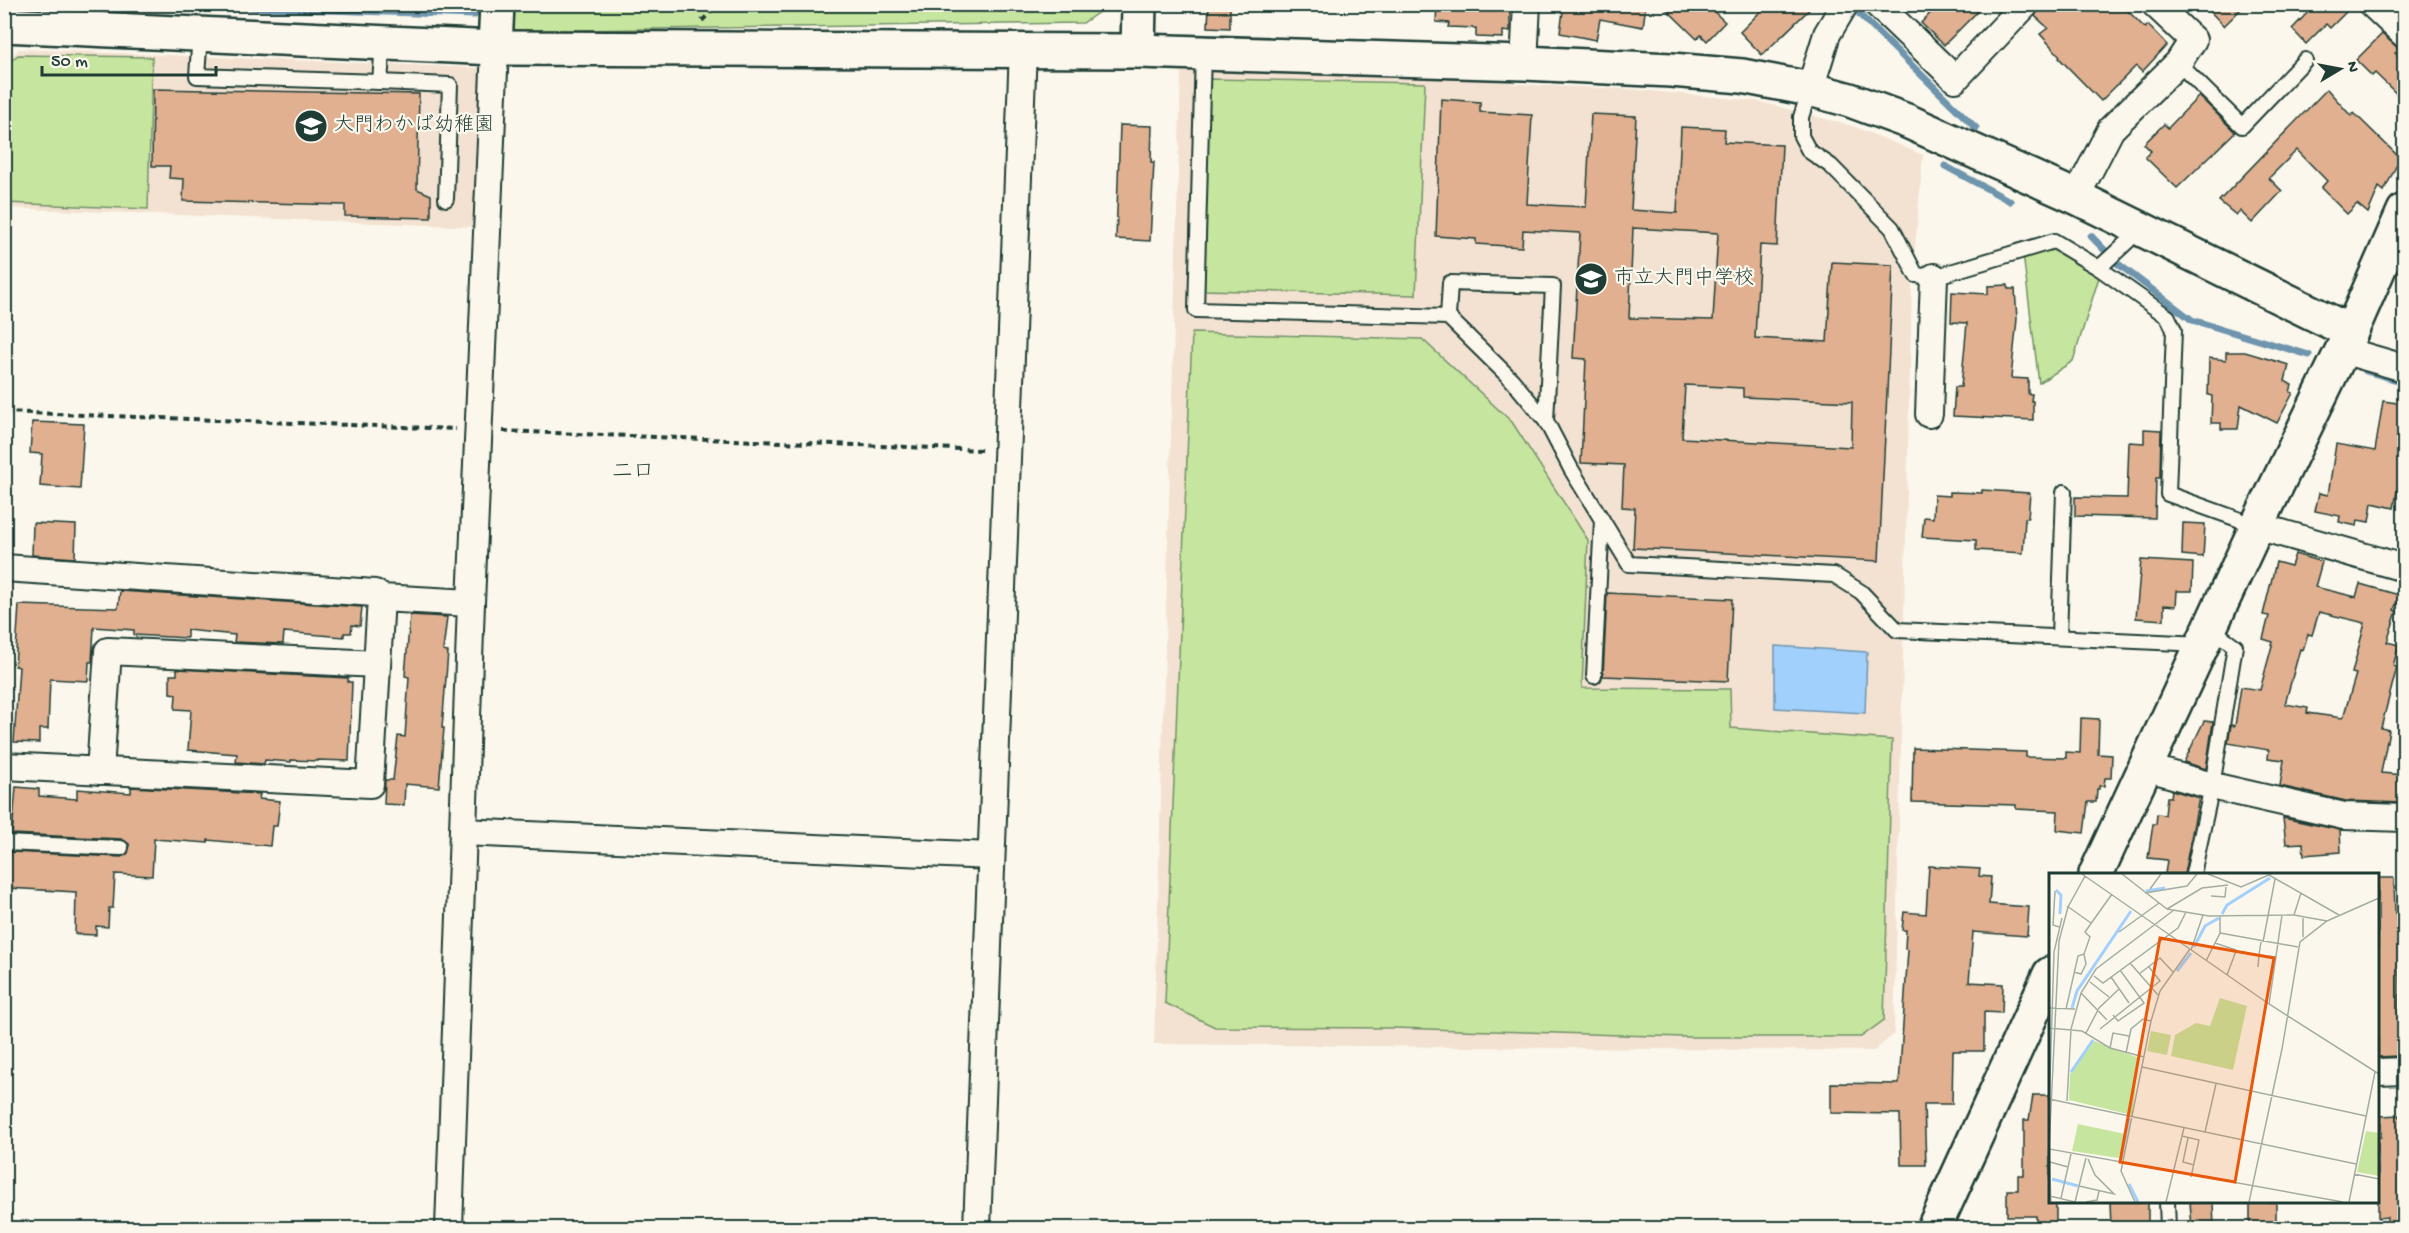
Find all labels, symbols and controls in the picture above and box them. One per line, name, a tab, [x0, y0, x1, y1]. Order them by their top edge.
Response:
scale bar	[42, 39, 216, 77]
north arrow	[2310, 39, 2370, 99]
text: 50 m	[51, 52, 88, 73]
text: N	[2341, 60, 2362, 74]
school or university icon: 大門わかば幼稚園	[293, 108, 329, 144]
place label: 大門わかば幼稚園	[334, 114, 494, 138]
school or university icon: 市立大門中学校	[1573, 261, 1609, 297]
place label: 市立大門中学校	[1614, 266, 1754, 291]
district label: 二口	[612, 461, 654, 486]
inset map	[2049, 873, 2379, 1203]

